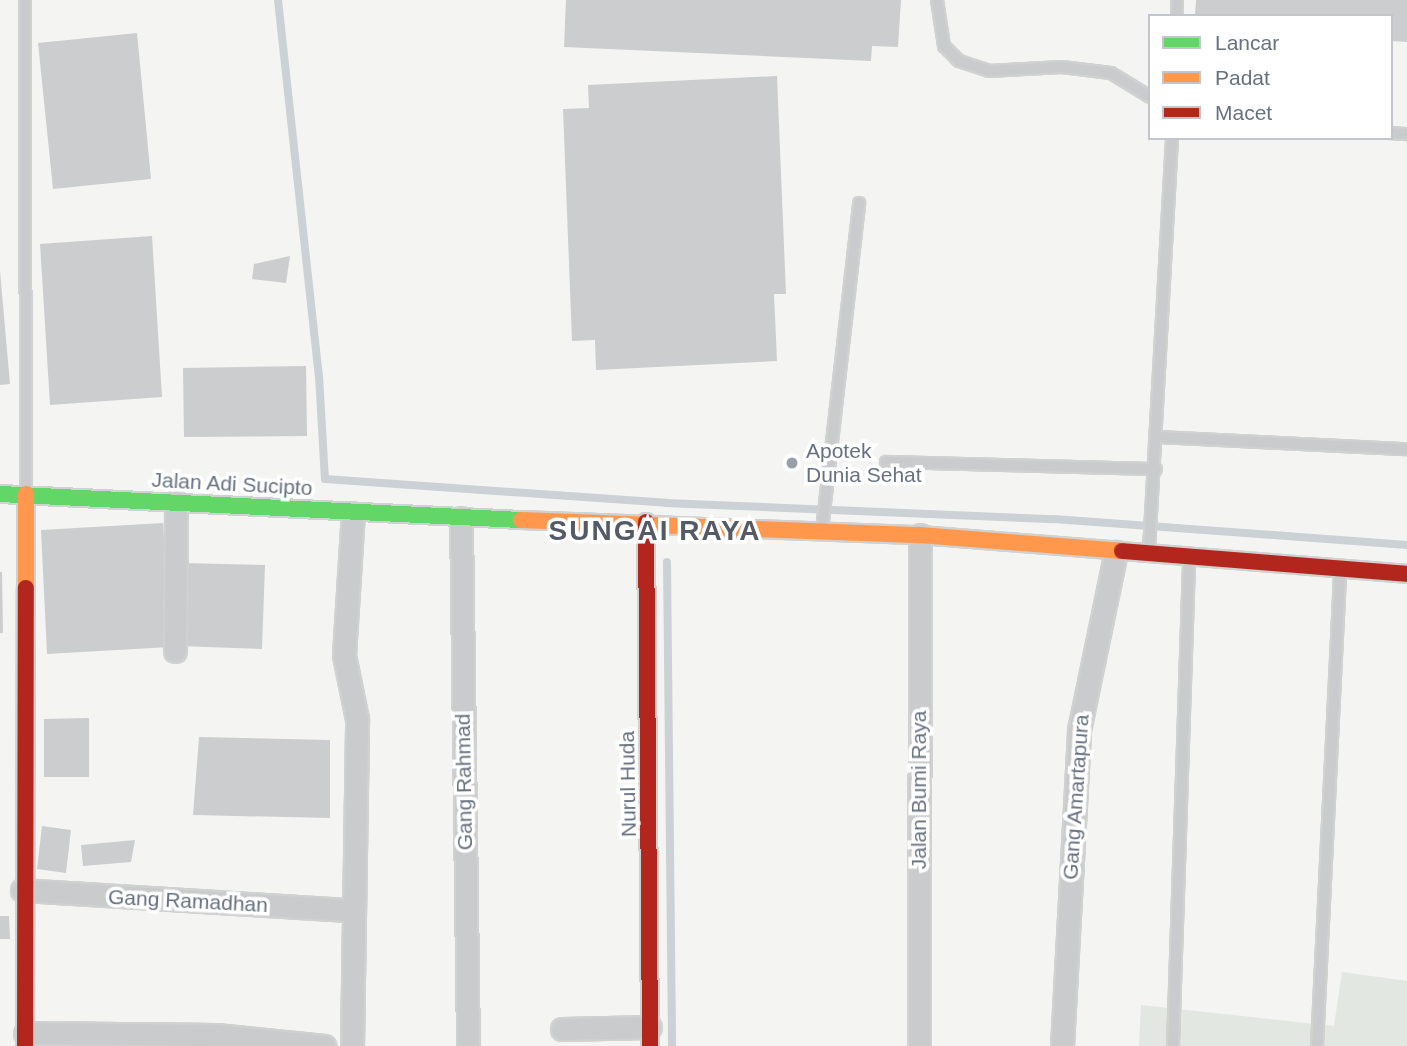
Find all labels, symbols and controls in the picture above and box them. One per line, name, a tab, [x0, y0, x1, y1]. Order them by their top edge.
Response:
legend	[1148, 14, 1393, 140]
text: Lancar	[1215, 31, 1279, 54]
text: Padat	[1215, 66, 1270, 89]
text: Macet	[1215, 101, 1272, 124]
place label: Apotek Dunia Sehat	[806, 438, 922, 488]
marker: Apotek Dunia Sehat	[784, 455, 800, 471]
street label: Jalan Adi Sucipto	[150, 467, 314, 501]
district label: SUNGAI RAYA	[550, 514, 760, 548]
street label: Jalan Bumi Raya	[906, 711, 932, 869]
street label: Gang Rahmad	[450, 713, 478, 851]
street label: Gang Amartapura	[1058, 713, 1094, 881]
street label: Nurul Huda	[614, 731, 642, 837]
street label: Gang Ramadhan	[107, 884, 269, 918]

